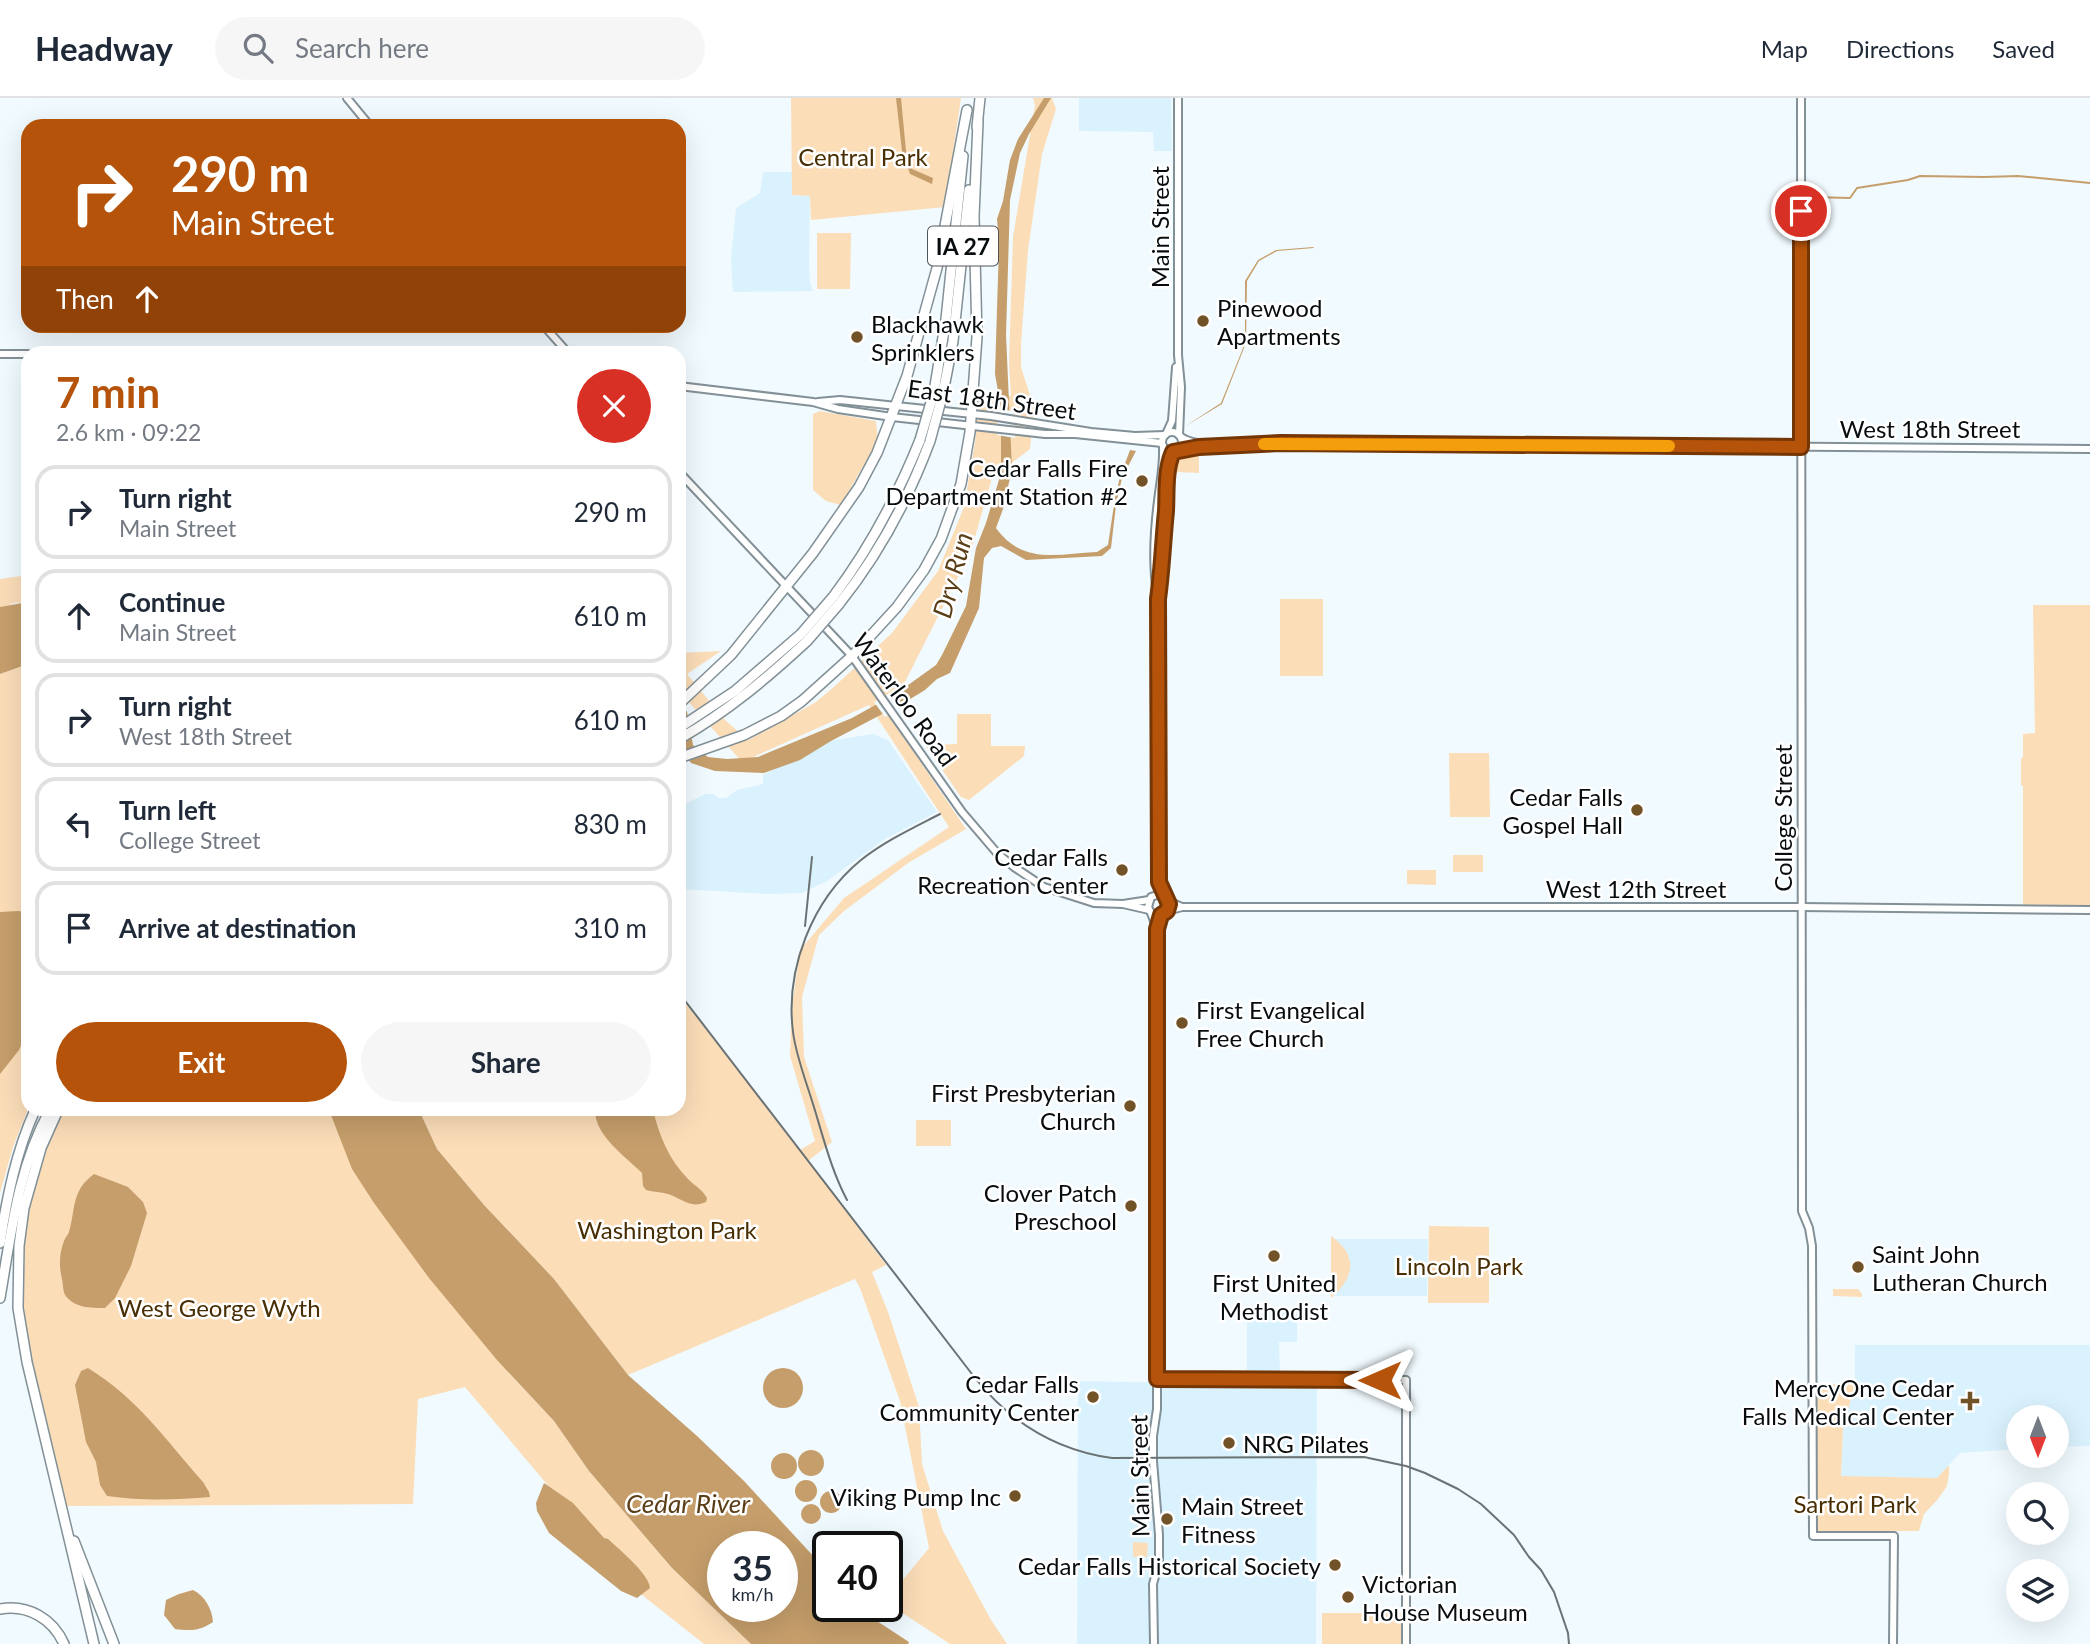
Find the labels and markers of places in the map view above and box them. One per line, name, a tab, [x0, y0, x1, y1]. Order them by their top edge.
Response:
pin	[1771, 181, 1831, 241]
place label: Pinewood Apartments	[1217, 293, 1341, 350]
place label: Blackhawk Sprinklers	[871, 309, 985, 366]
marker: Pinewood Apartments	[1195, 313, 1211, 329]
marker: Blackhawk Sprinklers	[849, 329, 865, 345]
place label: Cedar Falls Fire Department Station #2	[886, 453, 1128, 510]
marker: Cedar Falls Fire Department Station #2	[1134, 473, 1150, 489]
place label: Cedar Falls Gospel Hall	[1502, 782, 1623, 839]
marker: Cedar Falls Gospel Hall	[1629, 802, 1645, 818]
place label: Cedar Falls Recreation Center	[917, 842, 1108, 899]
marker: Cedar Falls Recreation Center	[1114, 862, 1130, 878]
place label: First Evangelical Free Church	[1196, 995, 1365, 1052]
marker: First Evangelical Free Church	[1174, 1015, 1190, 1031]
place label: First Presbyterian Church	[931, 1078, 1116, 1135]
marker: First Presbyterian Church	[1122, 1098, 1138, 1114]
place label: Clover Patch Preschool	[984, 1178, 1117, 1235]
marker: Clover Patch Preschool	[1123, 1198, 1139, 1214]
place label: Saint John Lutheran Church	[1872, 1239, 2048, 1296]
marker: First United Methodist	[1266, 1248, 1282, 1264]
marker: Saint John Lutheran Church	[1850, 1259, 1866, 1275]
place label: First United Methodist	[1212, 1268, 1336, 1325]
place label: Cedar Falls Community Center	[879, 1369, 1079, 1426]
place label: MercyOne Cedar Falls Medical Center	[1742, 1373, 1954, 1430]
marker: Cedar Falls Community Center	[1085, 1389, 1101, 1405]
marker: MercyOne Cedar Falls Medical Center	[1960, 1391, 1980, 1411]
place label: NRG Pilates	[1243, 1429, 1369, 1458]
marker: NRG Pilates	[1221, 1435, 1237, 1451]
place label: Viking Pump Inc	[831, 1482, 1001, 1511]
marker: Viking Pump Inc	[1007, 1488, 1023, 1504]
place label: Main Street Fitness	[1181, 1491, 1304, 1548]
marker: Main Street Fitness	[1159, 1511, 1175, 1527]
place label: Cedar Falls Historical Society	[1018, 1551, 1322, 1580]
marker: Cedar Falls Historical Society	[1327, 1557, 1343, 1573]
place label: Victorian House Museum	[1362, 1569, 1528, 1626]
marker: Victorian House Museum	[1340, 1589, 1356, 1605]

